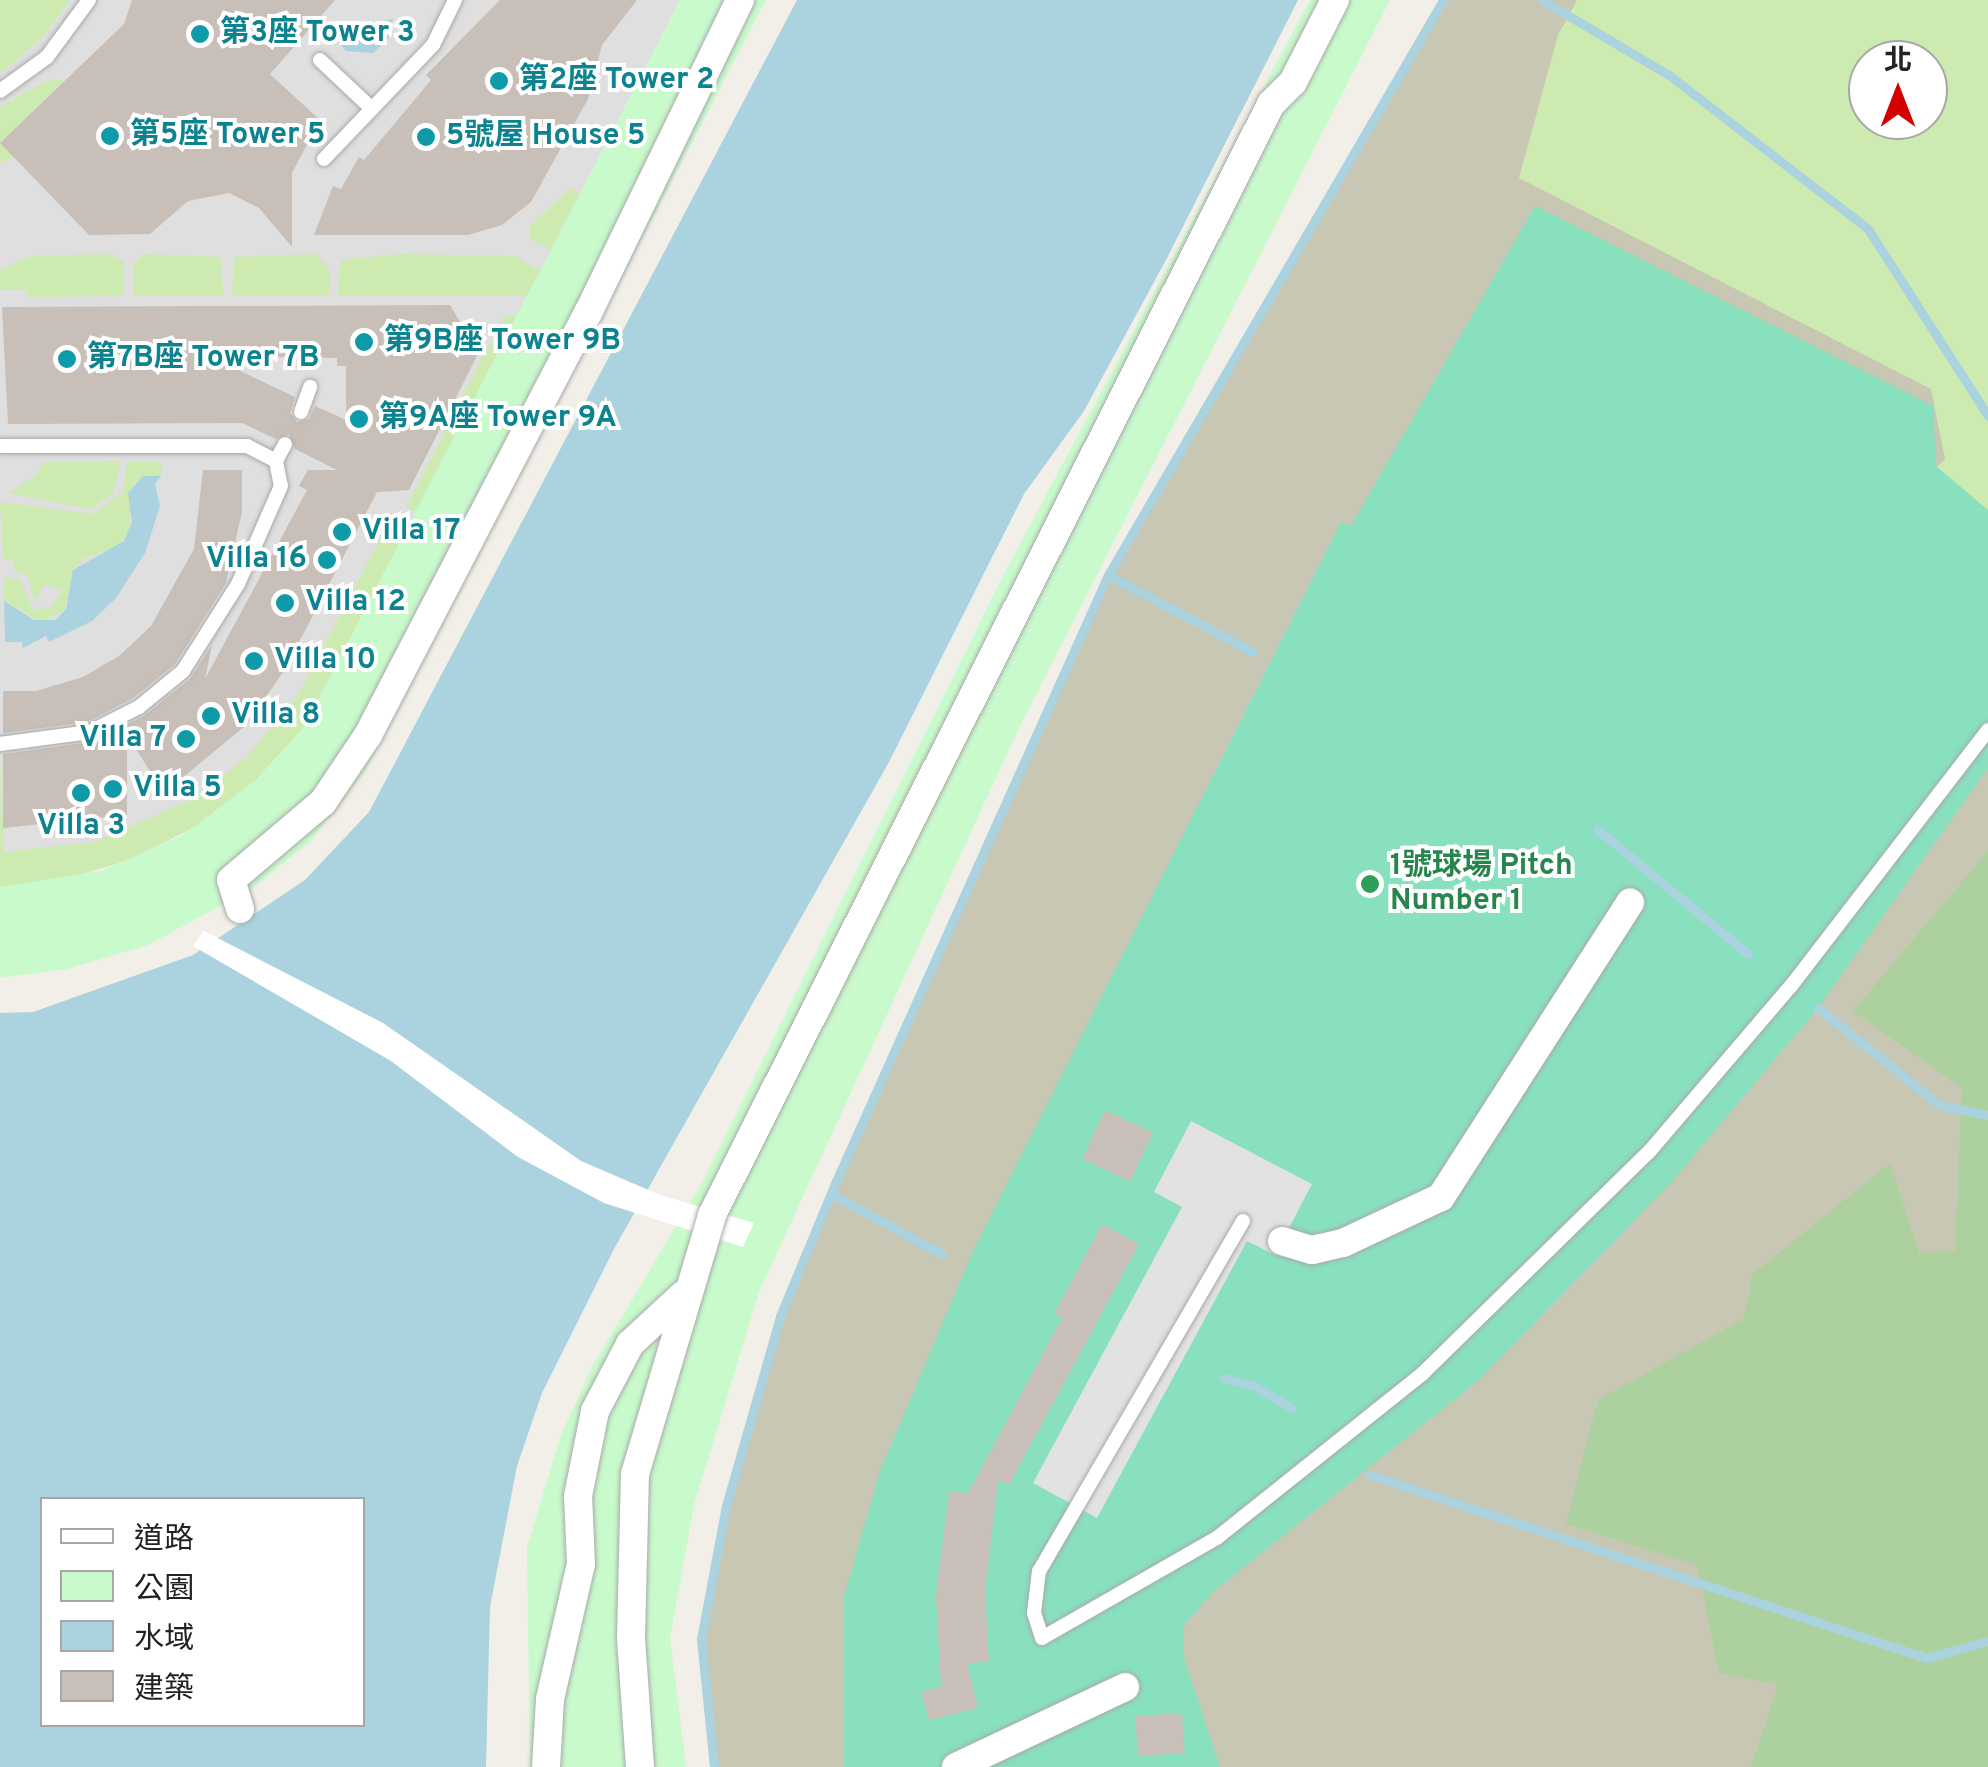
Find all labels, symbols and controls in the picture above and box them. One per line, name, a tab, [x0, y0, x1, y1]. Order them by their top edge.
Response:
place label: 第3座 Tower 3	[220, 16, 415, 52]
marker: 第3座 Tower 3	[189, 23, 211, 45]
north arrow	[1848, 40, 1948, 140]
text: 北	[1884, 44, 1912, 80]
place label: 第2座 Tower 2	[519, 63, 714, 99]
marker: 第2座 Tower 2	[488, 70, 510, 92]
place label: 第5座 Tower 5	[130, 118, 325, 154]
place label: 5號屋 House 5	[446, 119, 645, 155]
marker: 第5座 Tower 5	[99, 125, 121, 147]
marker: 5號屋 House 5	[415, 126, 437, 148]
place label: 第9B座 Tower 9B	[384, 324, 621, 360]
marker: 第9B座 Tower 9B	[353, 331, 375, 353]
place label: 第7B座 Tower 7B	[87, 341, 319, 377]
marker: 第7B座 Tower 7B	[56, 348, 78, 370]
place label: 第9A座 Tower 9A	[379, 401, 617, 437]
marker: 第9A座 Tower 9A	[348, 408, 370, 430]
place label: Villa 17	[362, 514, 461, 550]
marker: Villa 17	[331, 521, 353, 543]
place label: Villa 16	[206, 542, 307, 578]
marker: Villa 16	[316, 549, 338, 571]
place label: Villa 12	[305, 585, 406, 621]
marker: Villa 12	[274, 592, 296, 614]
place label: Villa 10	[274, 643, 376, 679]
marker: Villa 10	[243, 650, 265, 672]
place label: Villa 8	[231, 698, 320, 734]
marker: Villa 8	[200, 705, 222, 727]
place label: Villa 7	[79, 721, 166, 757]
marker: Villa 7	[175, 728, 197, 750]
place label: Villa 5	[133, 771, 222, 807]
marker: Villa 5	[102, 778, 124, 800]
marker: Villa 3	[70, 782, 92, 804]
place label: Villa 3	[37, 809, 125, 845]
place label: 1號球場 Pitch Number 1	[1390, 849, 1573, 920]
marker: 1號球場 Pitch Number 1	[1359, 873, 1381, 895]
legend	[40, 1497, 365, 1727]
text: 道路	[134, 1522, 194, 1559]
text: 公園	[134, 1572, 194, 1609]
text: 水域	[134, 1622, 194, 1659]
text: 建築	[134, 1672, 194, 1709]

